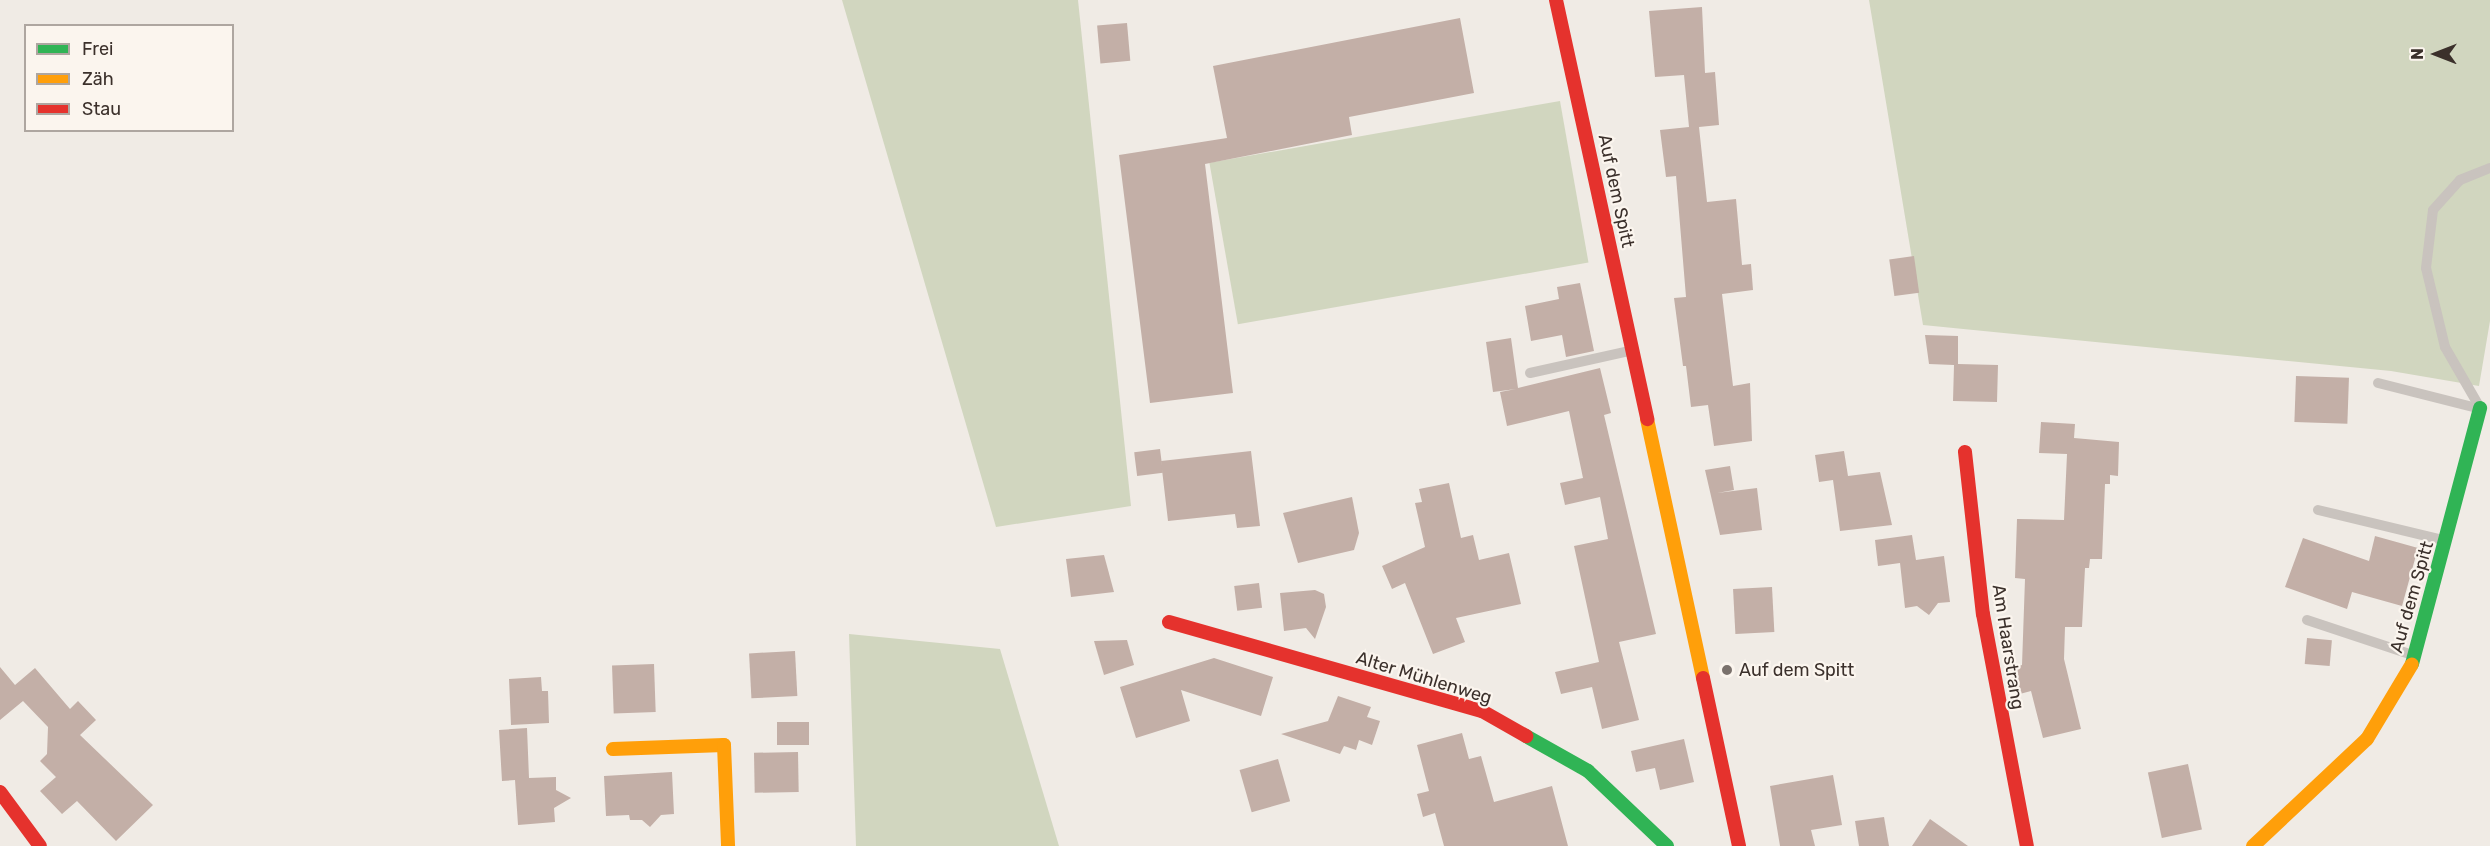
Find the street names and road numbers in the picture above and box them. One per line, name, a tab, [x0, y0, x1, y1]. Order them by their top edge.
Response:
street label: Auf dem Spitt	[1593, 132, 1639, 250]
street label: Auf dem Spitt	[2386, 538, 2438, 656]
street label: Am Haarstrang	[1987, 583, 2029, 711]
street label: Alter Mühlenweg	[1353, 647, 1495, 709]

